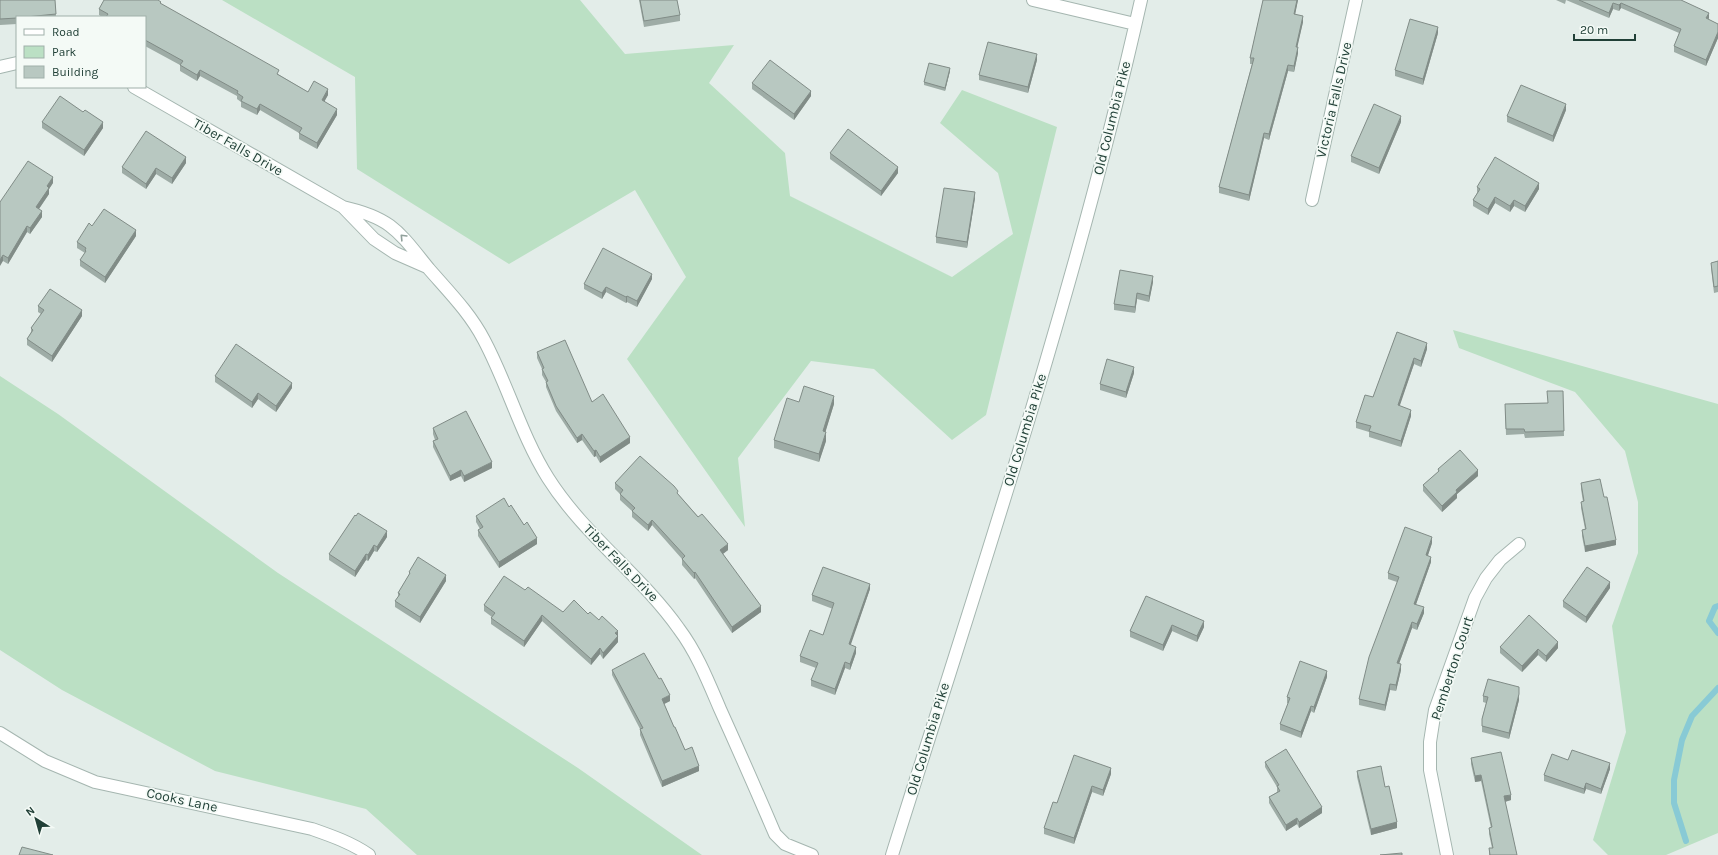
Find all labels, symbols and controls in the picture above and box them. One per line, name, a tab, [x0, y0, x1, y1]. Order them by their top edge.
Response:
legend	[16, 16, 146, 88]
scale bar	[1574, 16, 1635, 42]
text: 20 m	[1580, 23, 1608, 37]
text: Road	[52, 25, 80, 39]
street label: Victoria Falls Drive	[1312, 40, 1356, 160]
text: Park	[52, 45, 77, 59]
street label: Old Columbia Pike	[1090, 59, 1134, 177]
text: Building	[52, 65, 99, 79]
street label: Tiber Falls Drive	[190, 114, 286, 180]
one-way arrow	[400, 234, 408, 242]
street label: Old Columbia Pike	[1000, 372, 1050, 488]
street label: Tiber Falls Drive	[580, 521, 662, 605]
street label: Pemberton Court	[1427, 614, 1477, 722]
street label: Old Columbia Pike	[903, 681, 953, 797]
street label: Cooks Lane	[145, 784, 219, 816]
north arrow	[16, 799, 56, 839]
text: N	[23, 804, 37, 819]

